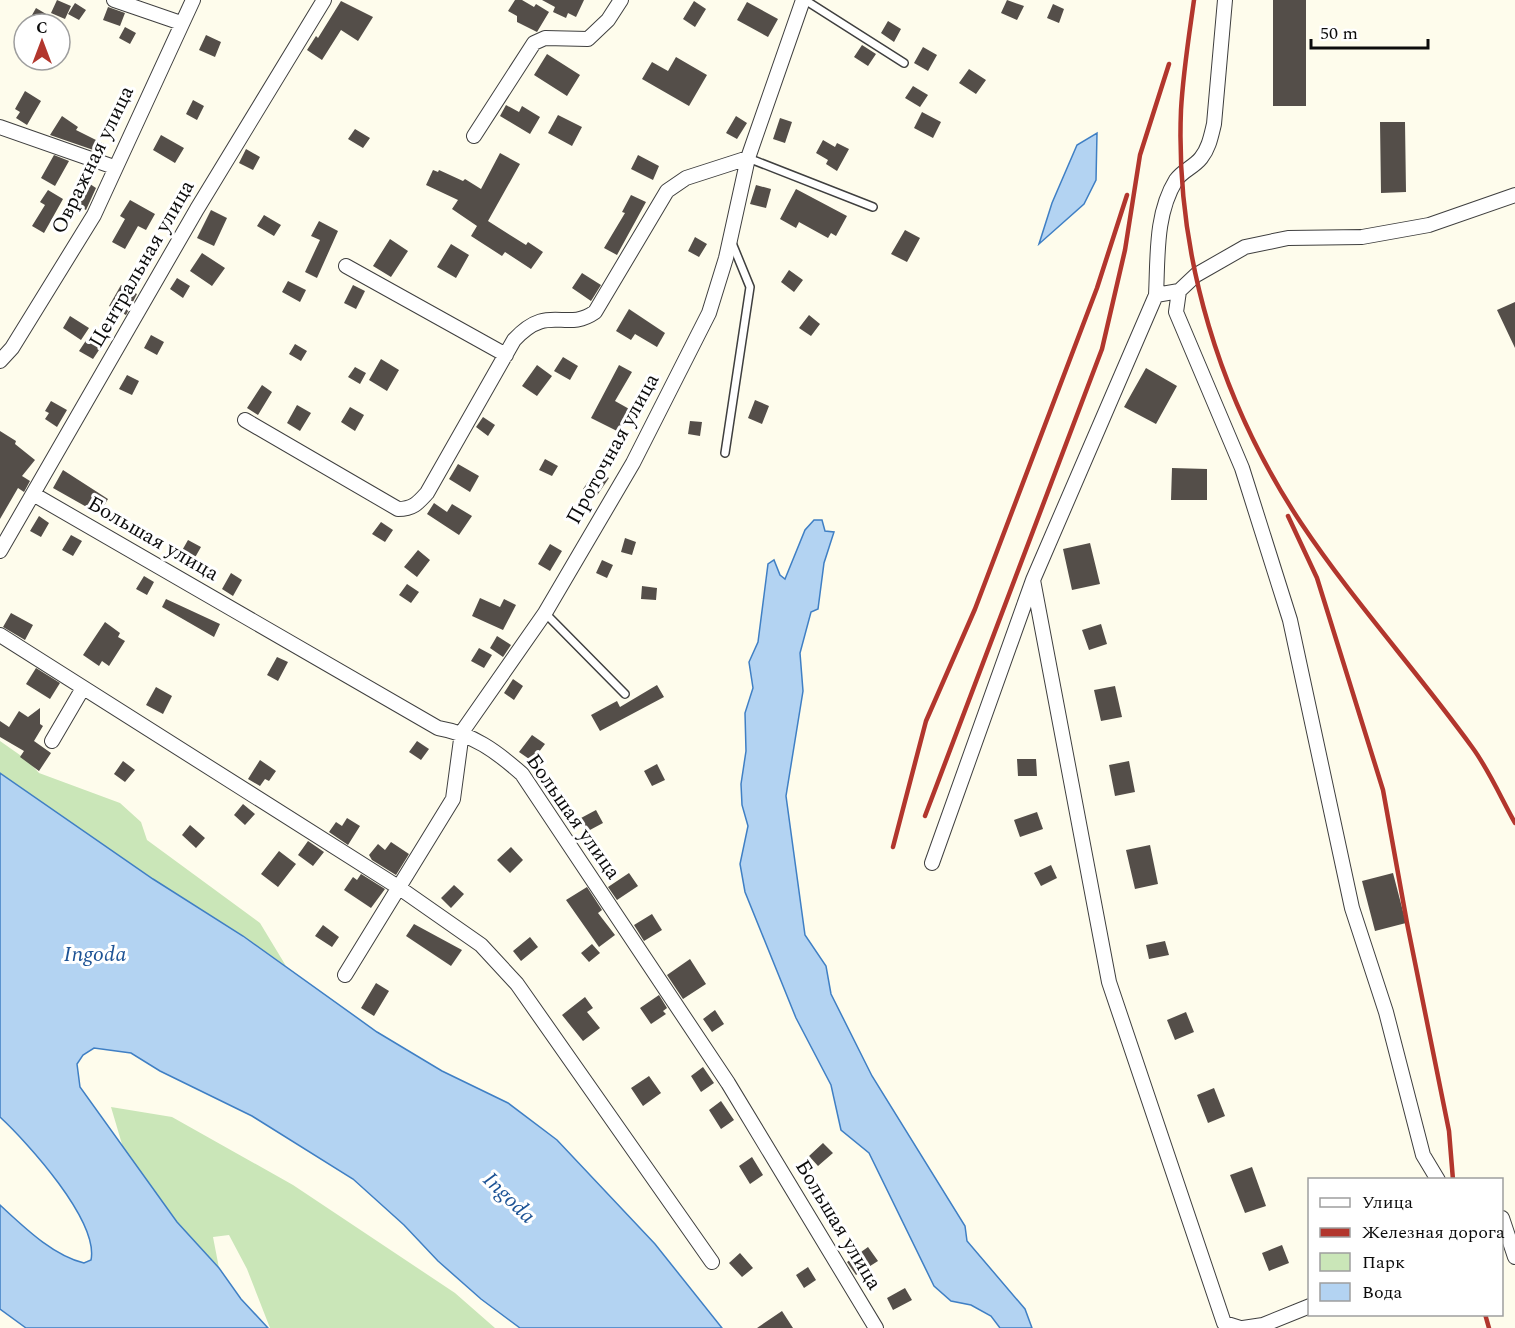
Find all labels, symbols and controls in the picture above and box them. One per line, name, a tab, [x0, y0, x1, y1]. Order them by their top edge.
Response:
north arrow	[12, 12, 72, 72]
scale bar	[1311, 12, 1428, 50]
text: С	[36, 16, 48, 40]
text: 50 m	[1320, 20, 1358, 47]
street label: Овражная улица	[43, 80, 143, 240]
street label: Центральная улица	[81, 173, 204, 354]
street label: Проточная улица	[558, 367, 668, 530]
street label: Большая улица	[81, 488, 225, 590]
street label: Большая улица	[518, 747, 629, 887]
water label: Ingoda	[64, 938, 126, 971]
street label: Большая улица	[786, 1154, 890, 1297]
water label: Ingoda	[475, 1164, 543, 1232]
legend	[1308, 1178, 1503, 1316]
text: Улица	[1362, 1189, 1413, 1216]
text: Железная дорога	[1362, 1219, 1505, 1246]
text: Парк	[1362, 1249, 1405, 1276]
text: Вода	[1362, 1279, 1402, 1306]

